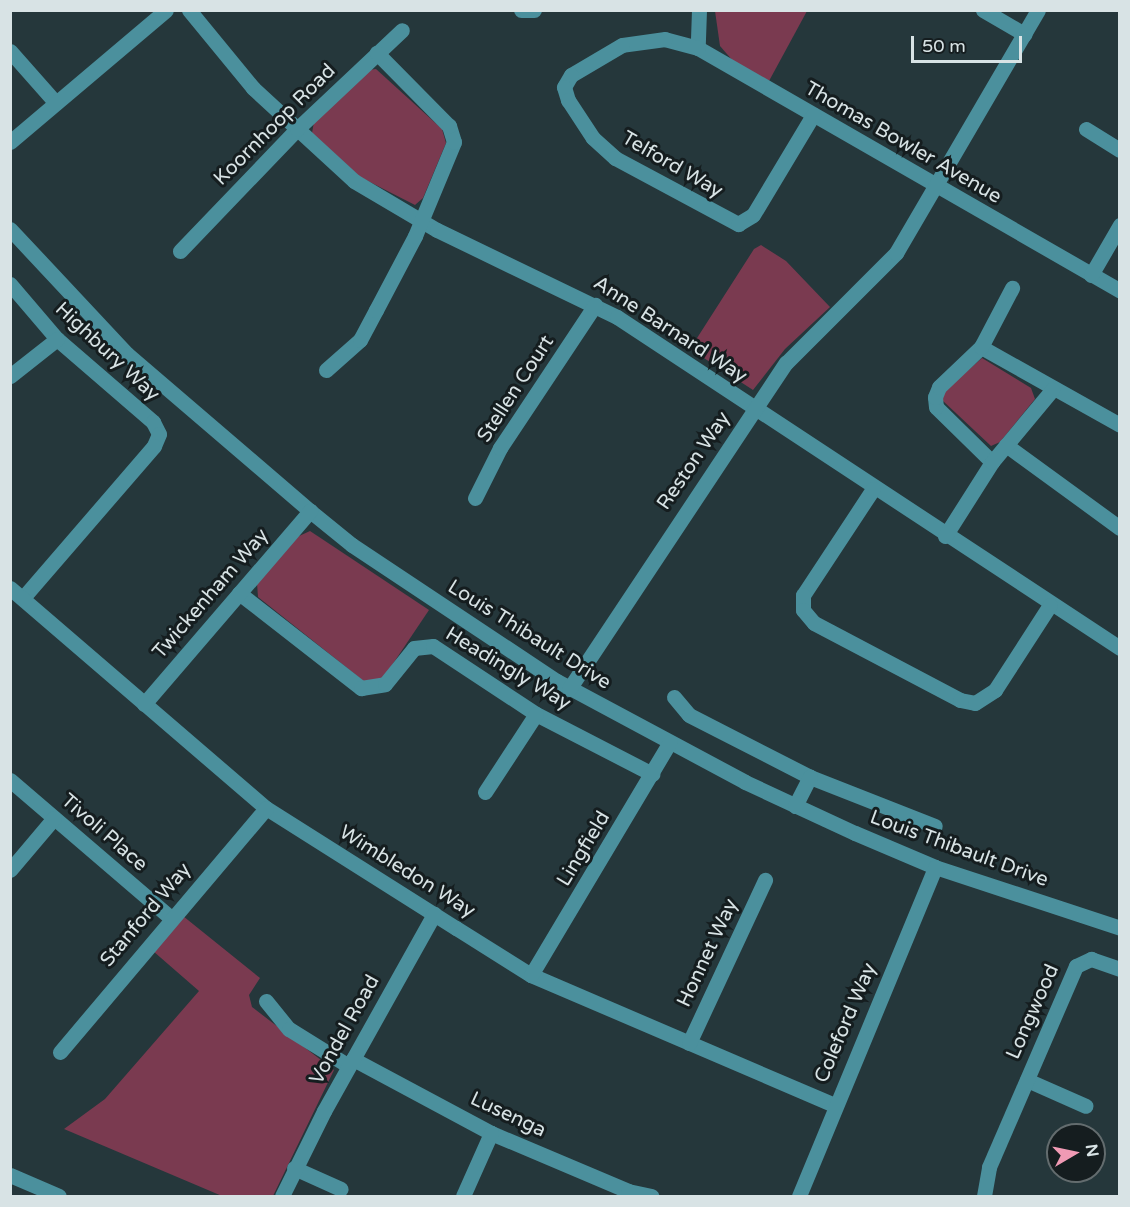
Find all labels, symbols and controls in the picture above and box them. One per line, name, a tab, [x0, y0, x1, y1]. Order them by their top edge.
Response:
scale bar	[914, 24, 1025, 62]
text: 50 m	[922, 35, 966, 57]
street label: Koornhoop Road	[209, 59, 341, 191]
street label: Thomas Bowler Avenue	[800, 77, 1006, 209]
street label: Telford Way	[617, 126, 727, 204]
street label: Anne Barnard Way	[589, 271, 751, 389]
street label: Highbury Way	[50, 297, 164, 407]
street label: Stellen Court	[473, 331, 559, 447]
street label: Reston Way	[652, 407, 736, 515]
street label: Twickenham Way	[148, 524, 274, 664]
street label: Louis Thibault Drive	[443, 575, 615, 695]
street label: Headingly Way	[441, 622, 575, 716]
street label: Tivoli Place	[56, 789, 152, 877]
street label: Louis Thibault Drive	[867, 806, 1051, 892]
street label: Lingfield	[552, 807, 616, 891]
street label: Wimbledon Way	[335, 821, 479, 923]
street label: Stanford Way	[96, 858, 196, 972]
street label: Honnet Way	[672, 895, 744, 1011]
street label: Coleford Way	[810, 960, 882, 1086]
street label: Longwood	[1001, 961, 1065, 1063]
street label: Vondel Road	[305, 971, 385, 1089]
street label: Lusenga	[466, 1087, 550, 1143]
north arrow	[1046, 1123, 1106, 1183]
text: N	[1081, 1143, 1103, 1158]

